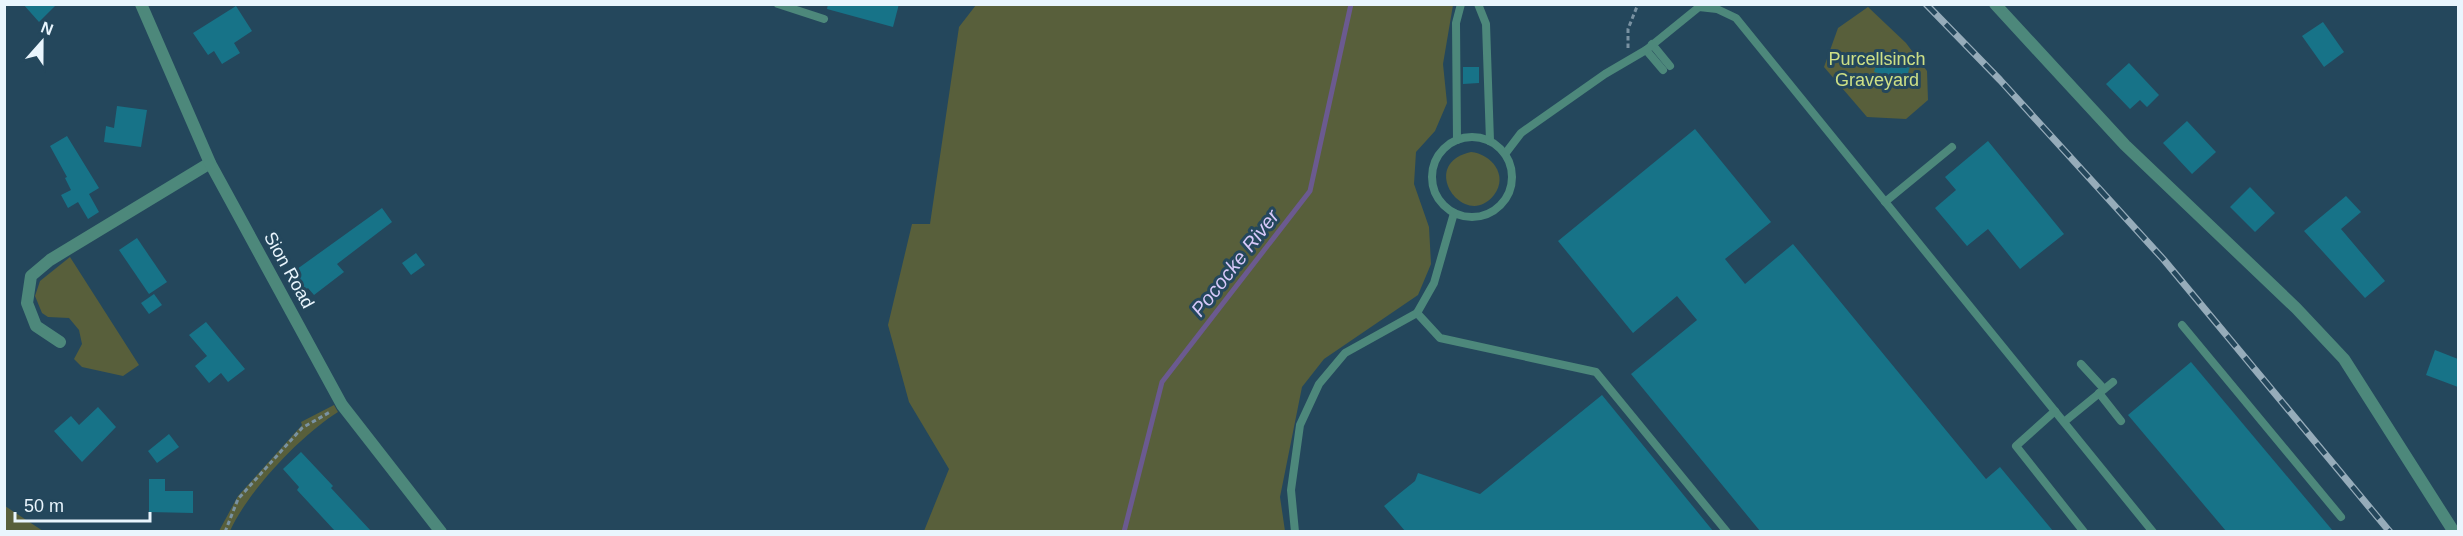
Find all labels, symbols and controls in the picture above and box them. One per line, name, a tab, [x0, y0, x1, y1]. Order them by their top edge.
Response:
north arrow	[12, 12, 72, 72]
text: N	[39, 18, 56, 38]
park label: Purcellsinch Graveyard	[1828, 49, 1926, 90]
water label: Pococke River	[1187, 204, 1284, 321]
street label: Sion Road	[260, 228, 318, 312]
scale bar	[15, 485, 150, 523]
text: 50 m	[24, 496, 64, 516]

